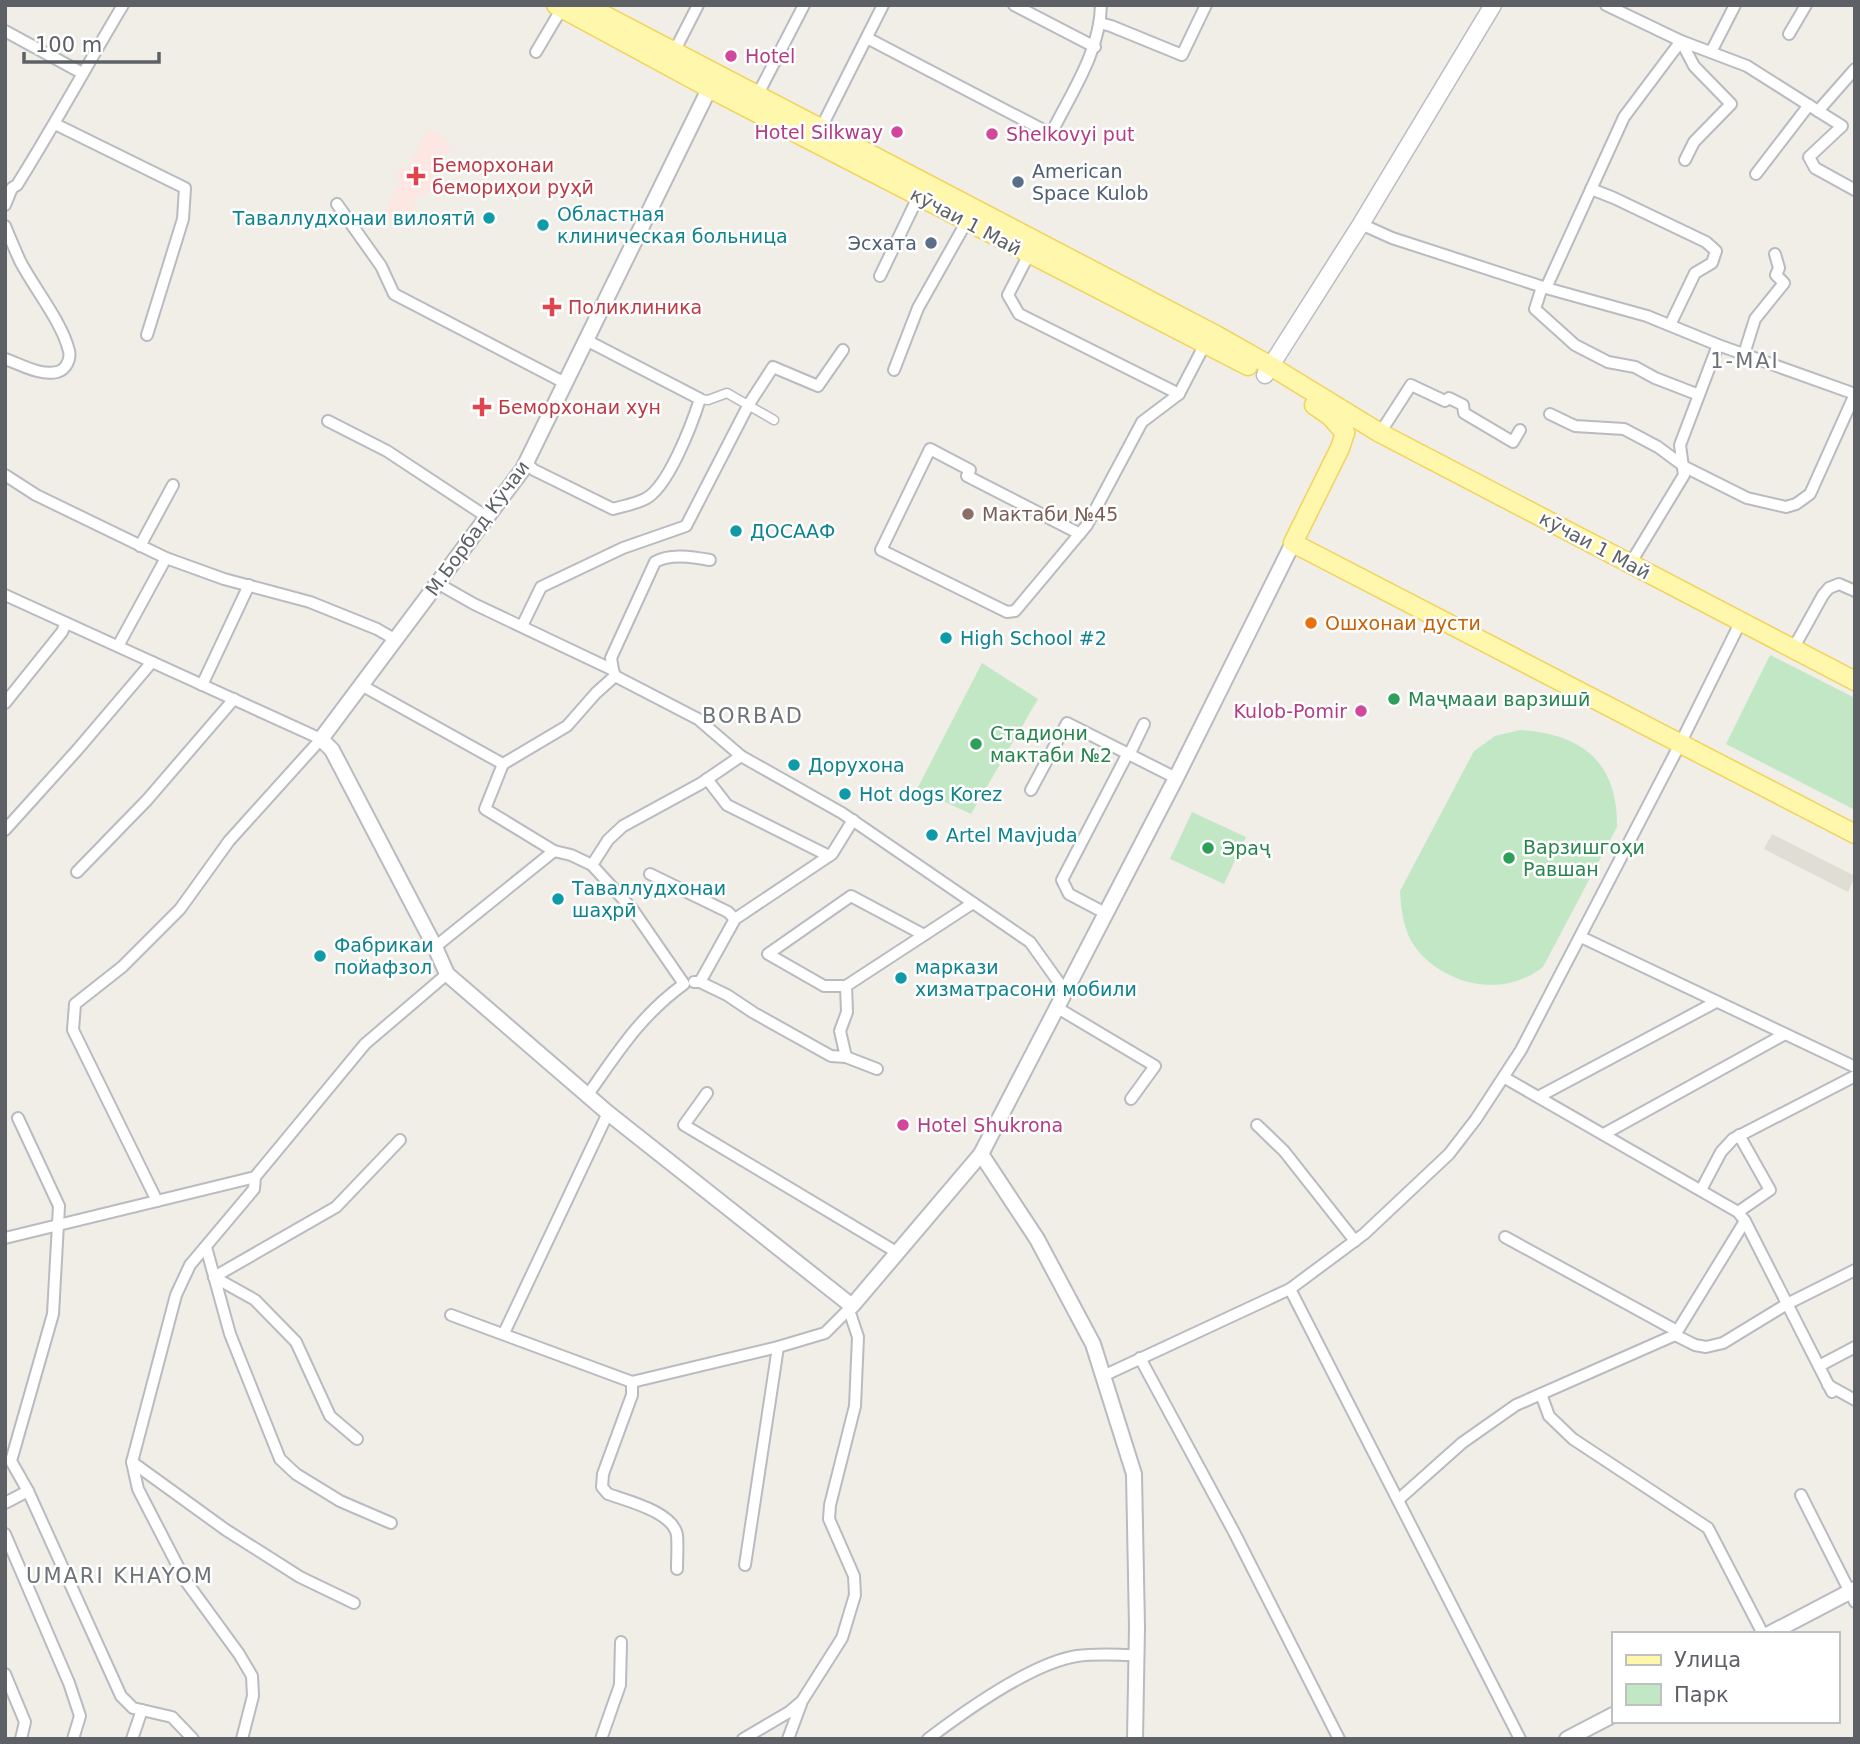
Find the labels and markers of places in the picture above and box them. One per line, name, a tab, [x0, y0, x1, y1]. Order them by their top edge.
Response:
place label: Hotel	[745, 45, 795, 67]
marker: Hotel	[723, 48, 739, 64]
place label: Hotel Silkway	[755, 121, 883, 143]
place label: Shelkovyi put	[1006, 123, 1134, 145]
marker: Hotel Silkway	[889, 124, 905, 140]
marker: Shelkovyi put	[984, 126, 1000, 142]
place label: Беморхонаи бемориҳои руҳӣ	[432, 154, 594, 198]
place label: American Space Kulob	[1032, 160, 1148, 204]
marker: Беморхонаи бемориҳои руҳӣ	[406, 166, 426, 186]
marker: American Space Kulob	[1010, 174, 1026, 190]
place label: Областная клиническая больница	[557, 203, 788, 247]
place label: Таваллудхонаи вилоятӣ	[232, 207, 475, 229]
marker: Таваллудхонаи вилоятӣ	[481, 210, 497, 226]
marker: Областная клиническая больница	[535, 217, 551, 233]
place label: Эсхата	[848, 232, 917, 254]
marker: Эсхата	[923, 235, 939, 251]
place label: Поликлиника	[568, 296, 702, 318]
marker: Поликлиника	[542, 297, 562, 317]
place label: Беморхонаи хун	[498, 396, 661, 418]
marker: Беморхонаи хун	[472, 397, 492, 417]
place label: Мактаби №45	[982, 503, 1118, 525]
marker: Мактаби №45	[960, 506, 976, 522]
place label: ДОСААФ	[750, 520, 835, 542]
marker: ДОСААФ	[728, 523, 744, 539]
place label: Ошхонаи дусти	[1325, 612, 1481, 634]
marker: Ошхонаи дусти	[1303, 615, 1319, 631]
place label: High School #2	[960, 627, 1107, 649]
marker: High School #2	[938, 630, 954, 646]
place label: Маҷмааи варзишӣ	[1408, 688, 1590, 710]
marker: Маҷмааи варзишӣ	[1386, 691, 1402, 707]
place label: Kulob-Pomir	[1234, 700, 1347, 722]
marker: Kulob-Pomir	[1353, 703, 1369, 719]
place label: Стадиони мактаби №2	[990, 722, 1112, 766]
marker: Стадиони мактаби №2	[968, 736, 984, 752]
place label: Дорухона	[808, 754, 905, 776]
marker: Дорухона	[786, 757, 802, 773]
place label: Hot dogs Korez	[859, 783, 1002, 805]
marker: Hot dogs Korez	[837, 786, 853, 802]
place label: Artel Mavjuda	[946, 824, 1078, 846]
marker: Artel Mavjuda	[924, 827, 940, 843]
place label: Варзишгоҳи Равшан	[1523, 836, 1645, 880]
place label: Эраҷ	[1222, 837, 1271, 859]
marker: Эраҷ	[1200, 840, 1216, 856]
marker: Варзишгоҳи Равшан	[1501, 850, 1517, 866]
place label: Таваллудхонаи шаҳрӣ	[571, 877, 726, 921]
marker: Таваллудхонаи шаҳрӣ	[550, 891, 566, 907]
place label: Фабрикаи пойафзол	[334, 934, 434, 978]
marker: Фабрикаи пойафзол	[312, 948, 328, 964]
place label: маркази хизматрасони мобили	[915, 956, 1137, 1000]
marker: маркази хизматрасони мобили	[893, 970, 909, 986]
place label: Hotel Shukrona	[917, 1114, 1063, 1136]
marker: Hotel Shukrona	[895, 1117, 911, 1133]

